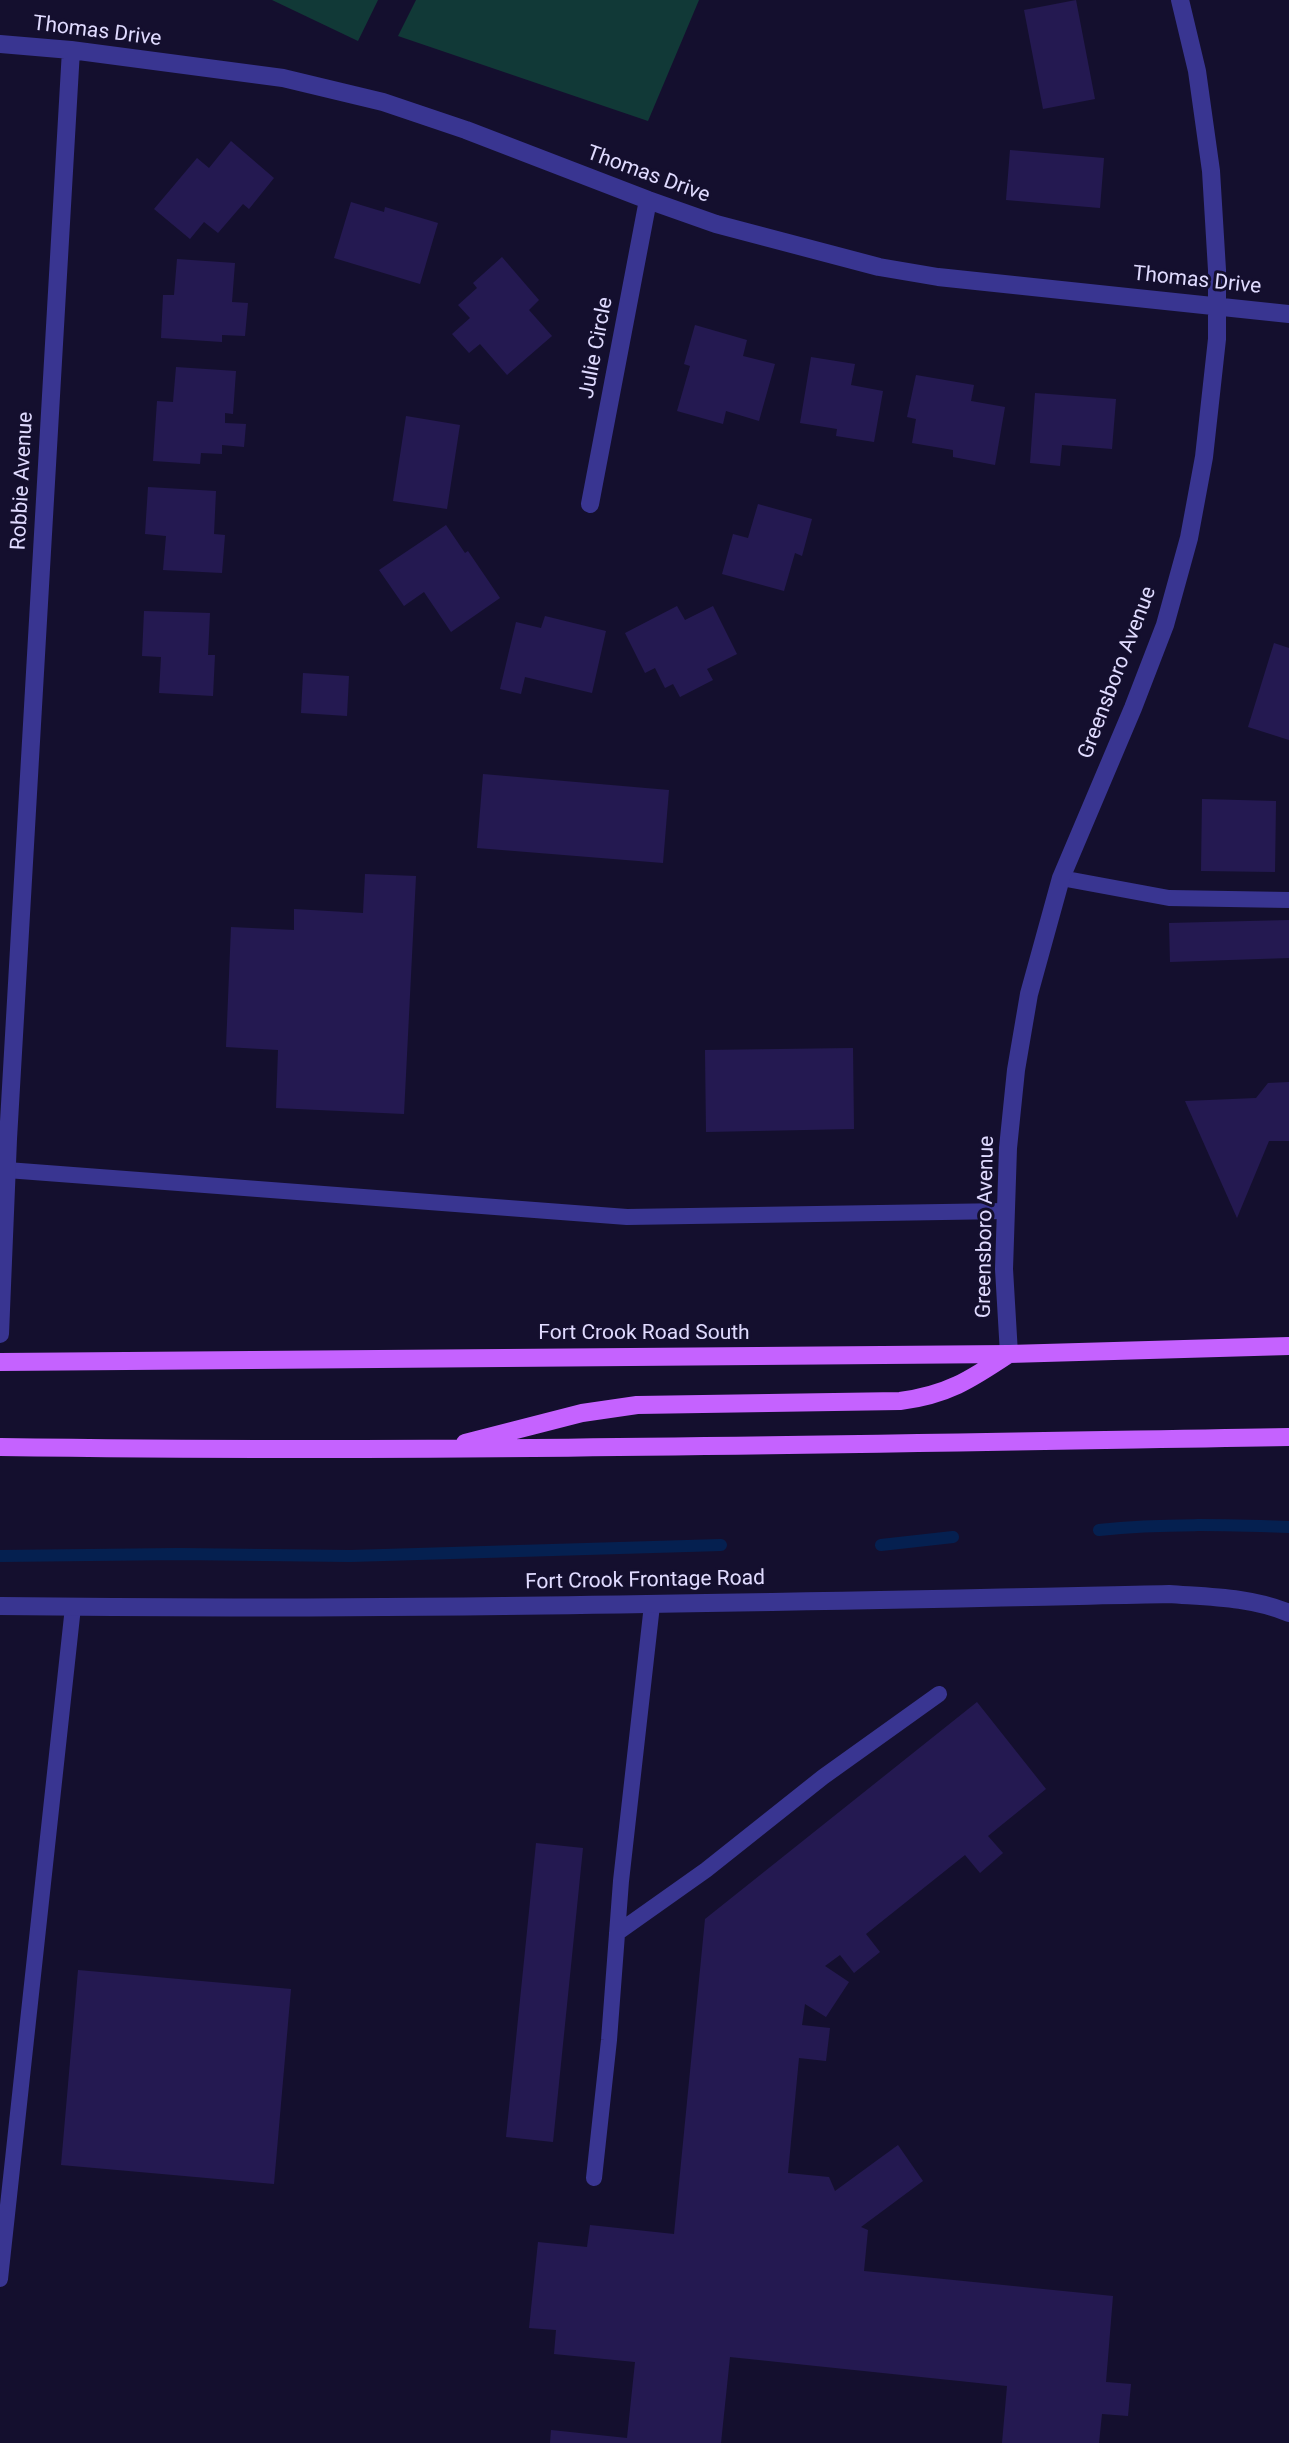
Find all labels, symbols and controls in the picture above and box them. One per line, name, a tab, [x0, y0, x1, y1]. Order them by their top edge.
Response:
street label: Thomas Drive	[31, 12, 163, 52]
street label: Thomas Drive	[583, 141, 713, 209]
street label: Thomas Drive	[1131, 262, 1263, 300]
street label: Julie Circle	[575, 295, 619, 401]
street label: Robbie Avenue	[7, 411, 39, 551]
street label: Greensboro Avenue	[1074, 583, 1162, 763]
street label: Greensboro Avenue	[972, 1136, 1000, 1318]
street label: Fort Crook Road South	[538, 1321, 750, 1347]
street label: Fort Crook Frontage Road	[525, 1566, 765, 1596]

